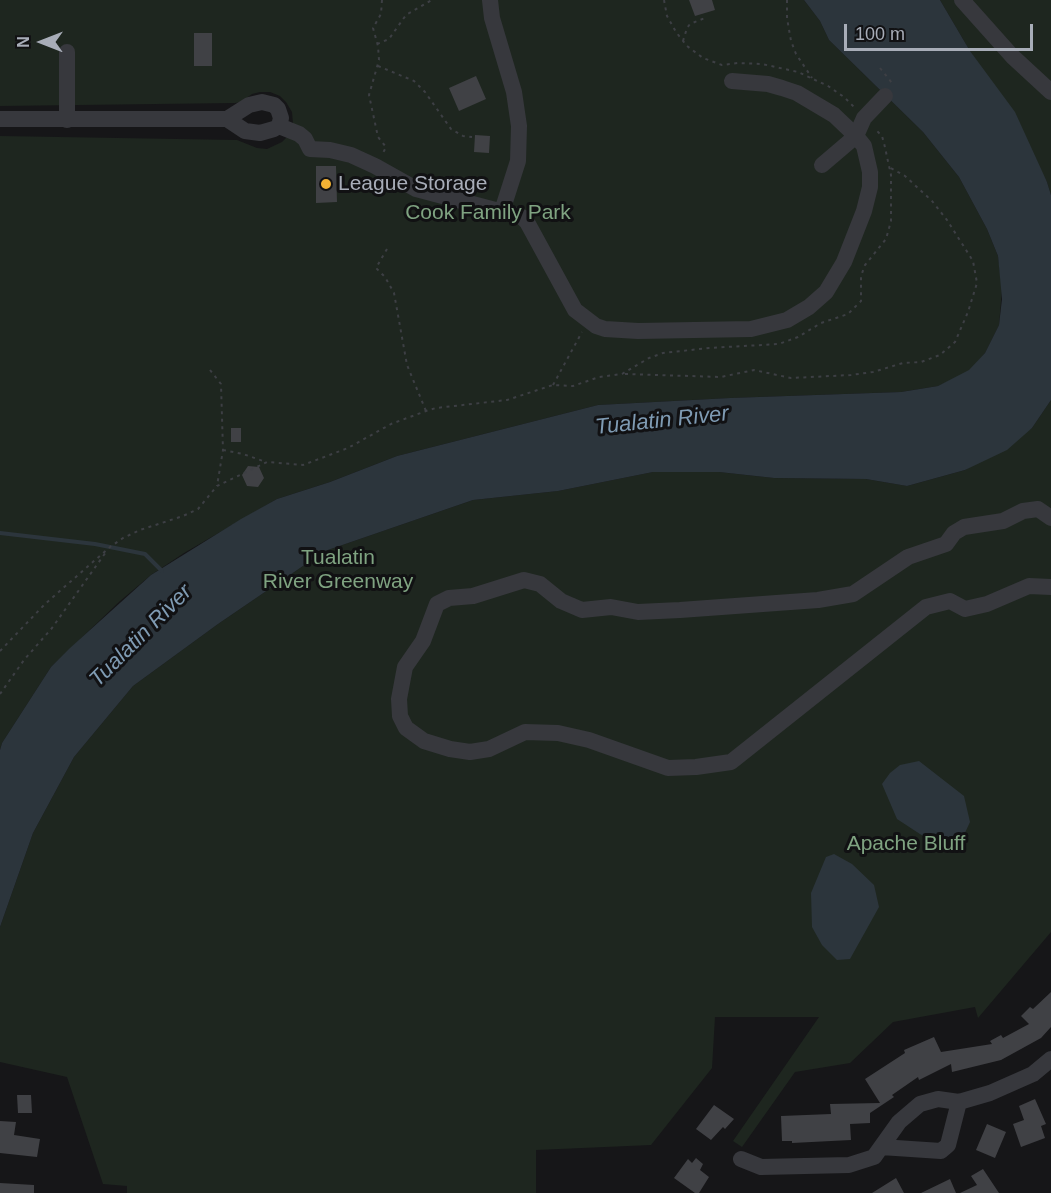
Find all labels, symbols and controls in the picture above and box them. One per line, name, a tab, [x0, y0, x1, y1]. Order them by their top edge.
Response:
north arrow	[12, 12, 72, 72]
scale bar	[847, 12, 1036, 50]
text: 100 m	[855, 24, 905, 44]
text: N	[15, 36, 32, 48]
place label: League Storage	[338, 171, 487, 197]
marker: League Storage	[319, 177, 333, 191]
park label: Cook Family Park	[405, 200, 571, 226]
water label: Tualatin River	[594, 401, 730, 441]
park label: Tualatin River Greenway	[263, 545, 413, 595]
water label: Tualatin River	[84, 579, 198, 693]
park label: Apache Bluff	[847, 831, 965, 857]

